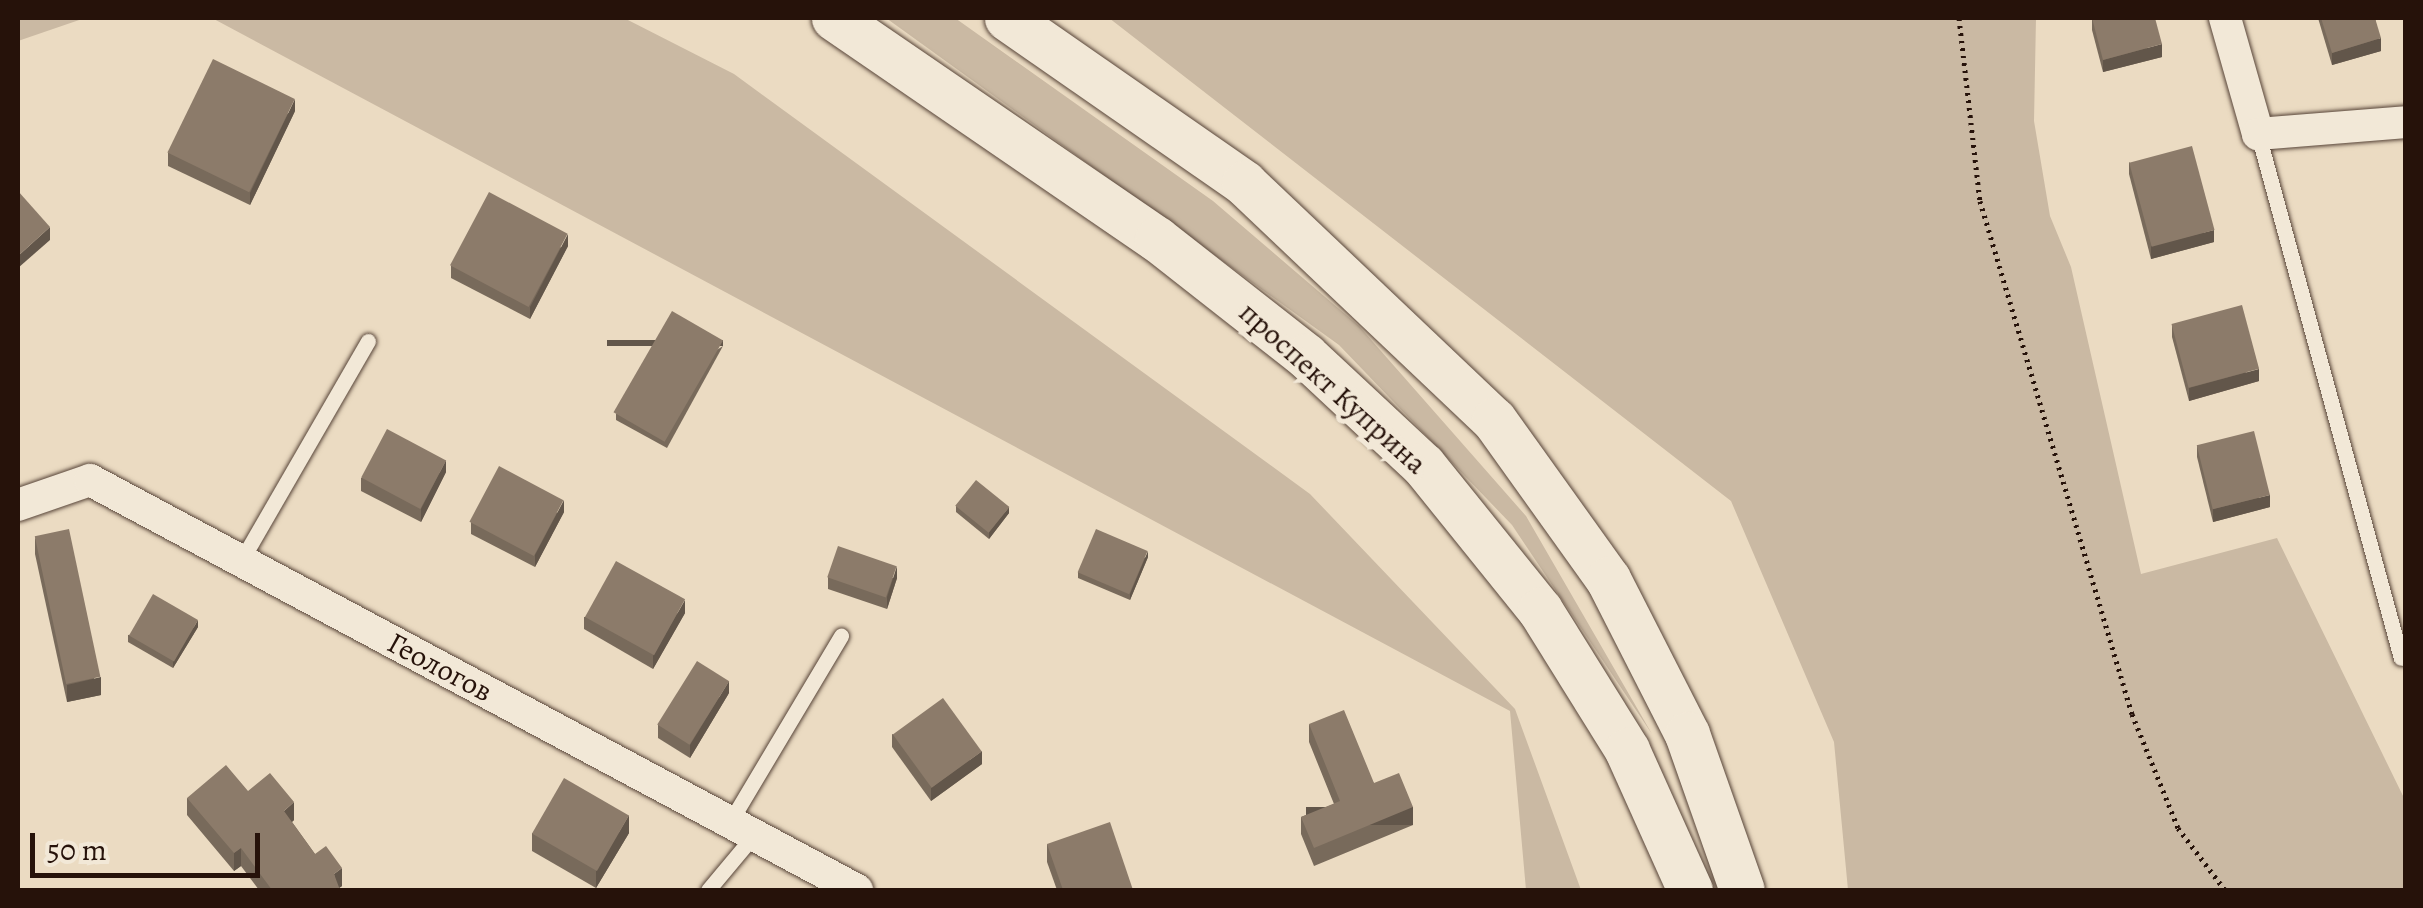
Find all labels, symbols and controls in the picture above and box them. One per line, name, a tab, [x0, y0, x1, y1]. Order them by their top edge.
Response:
street label: проспект Куприна	[1232, 294, 1434, 482]
street label: Геологов	[381, 624, 499, 710]
scale bar	[35, 813, 265, 875]
text: 50 m	[47, 830, 107, 870]

